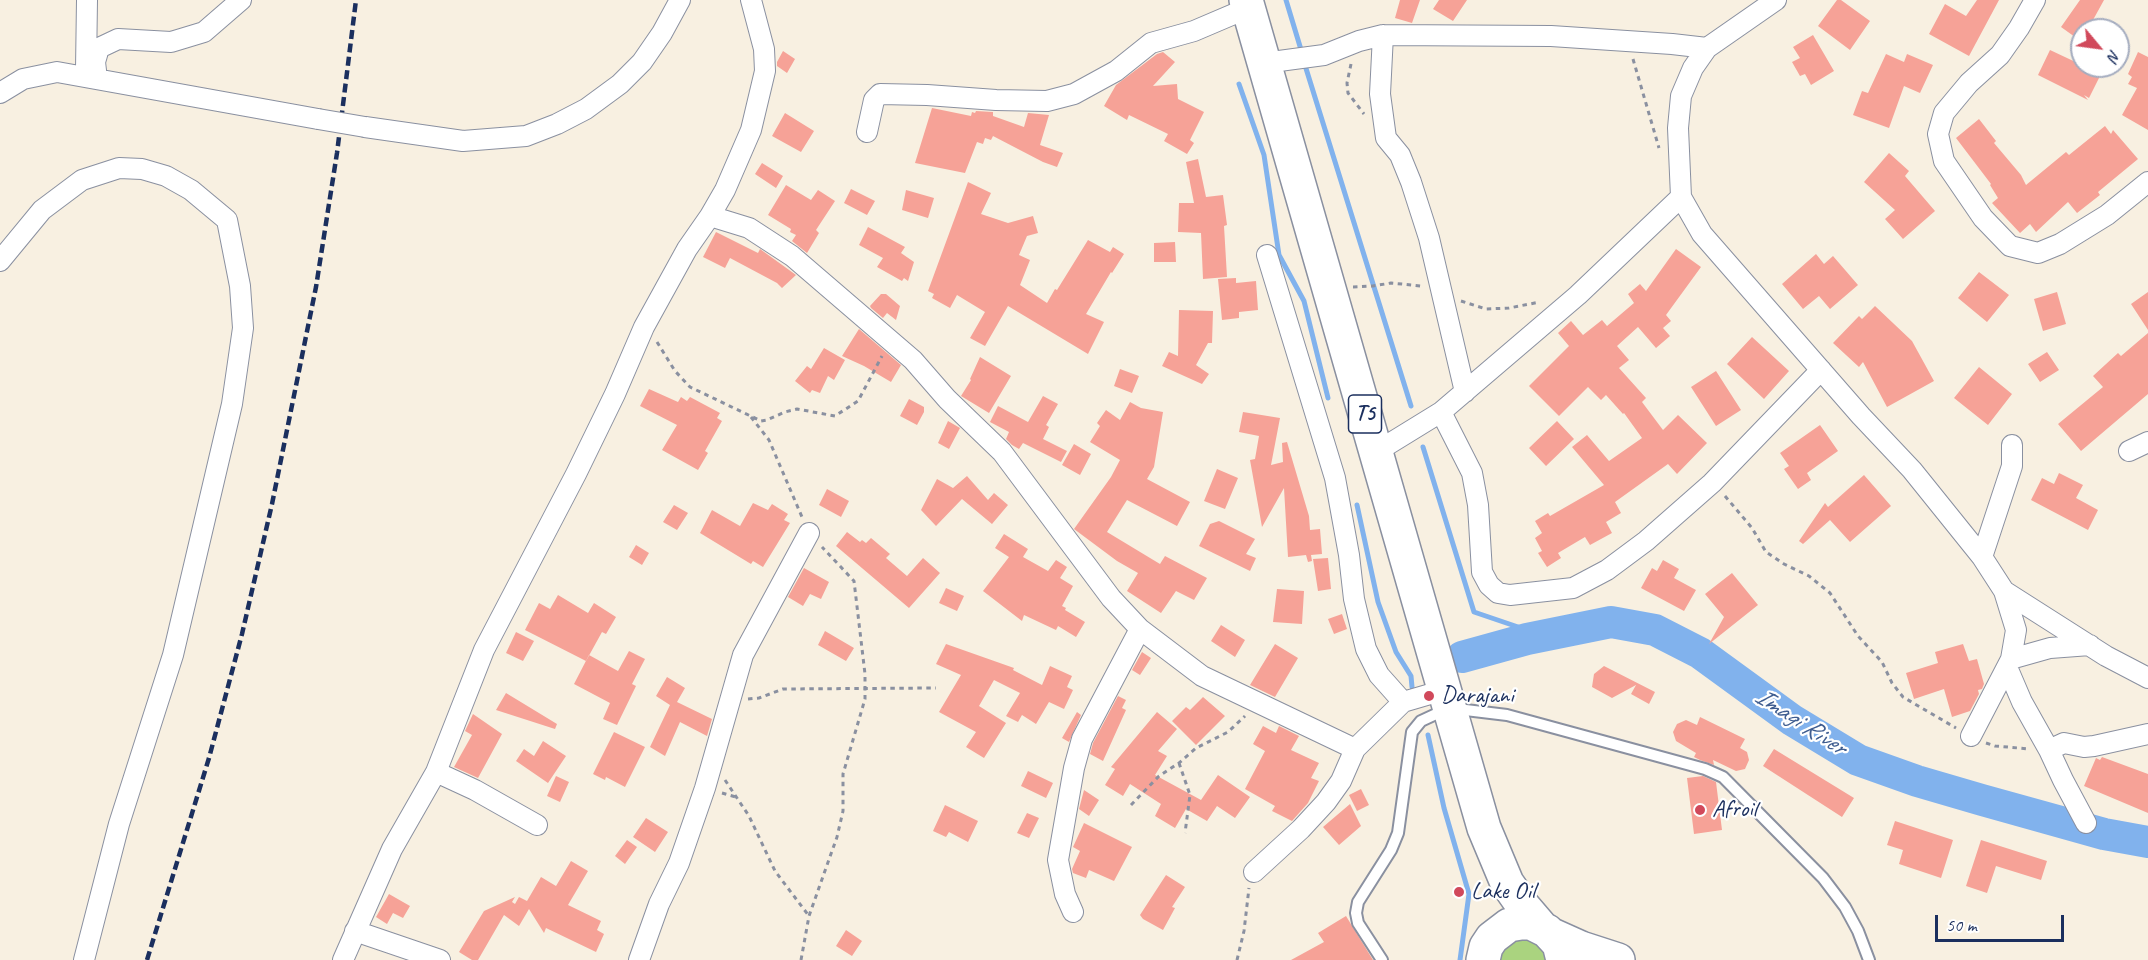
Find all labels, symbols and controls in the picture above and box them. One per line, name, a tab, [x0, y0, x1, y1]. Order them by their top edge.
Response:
north arrow	[2070, 18, 2130, 78]
text: N	[2103, 47, 2125, 65]
road number: T5	[1348, 395, 1382, 433]
water label: Imagi River	[1749, 681, 1851, 763]
place label: Darajani	[1441, 682, 1514, 710]
marker: Darajani	[1422, 689, 1436, 703]
place label: Afroil	[1712, 796, 1757, 824]
marker: Afroil	[1693, 803, 1707, 817]
place label: Lake Oil	[1471, 878, 1535, 906]
marker: Lake Oil	[1452, 885, 1466, 899]
scale bar	[1938, 903, 2067, 941]
text: 50 m	[1946, 914, 1977, 936]

